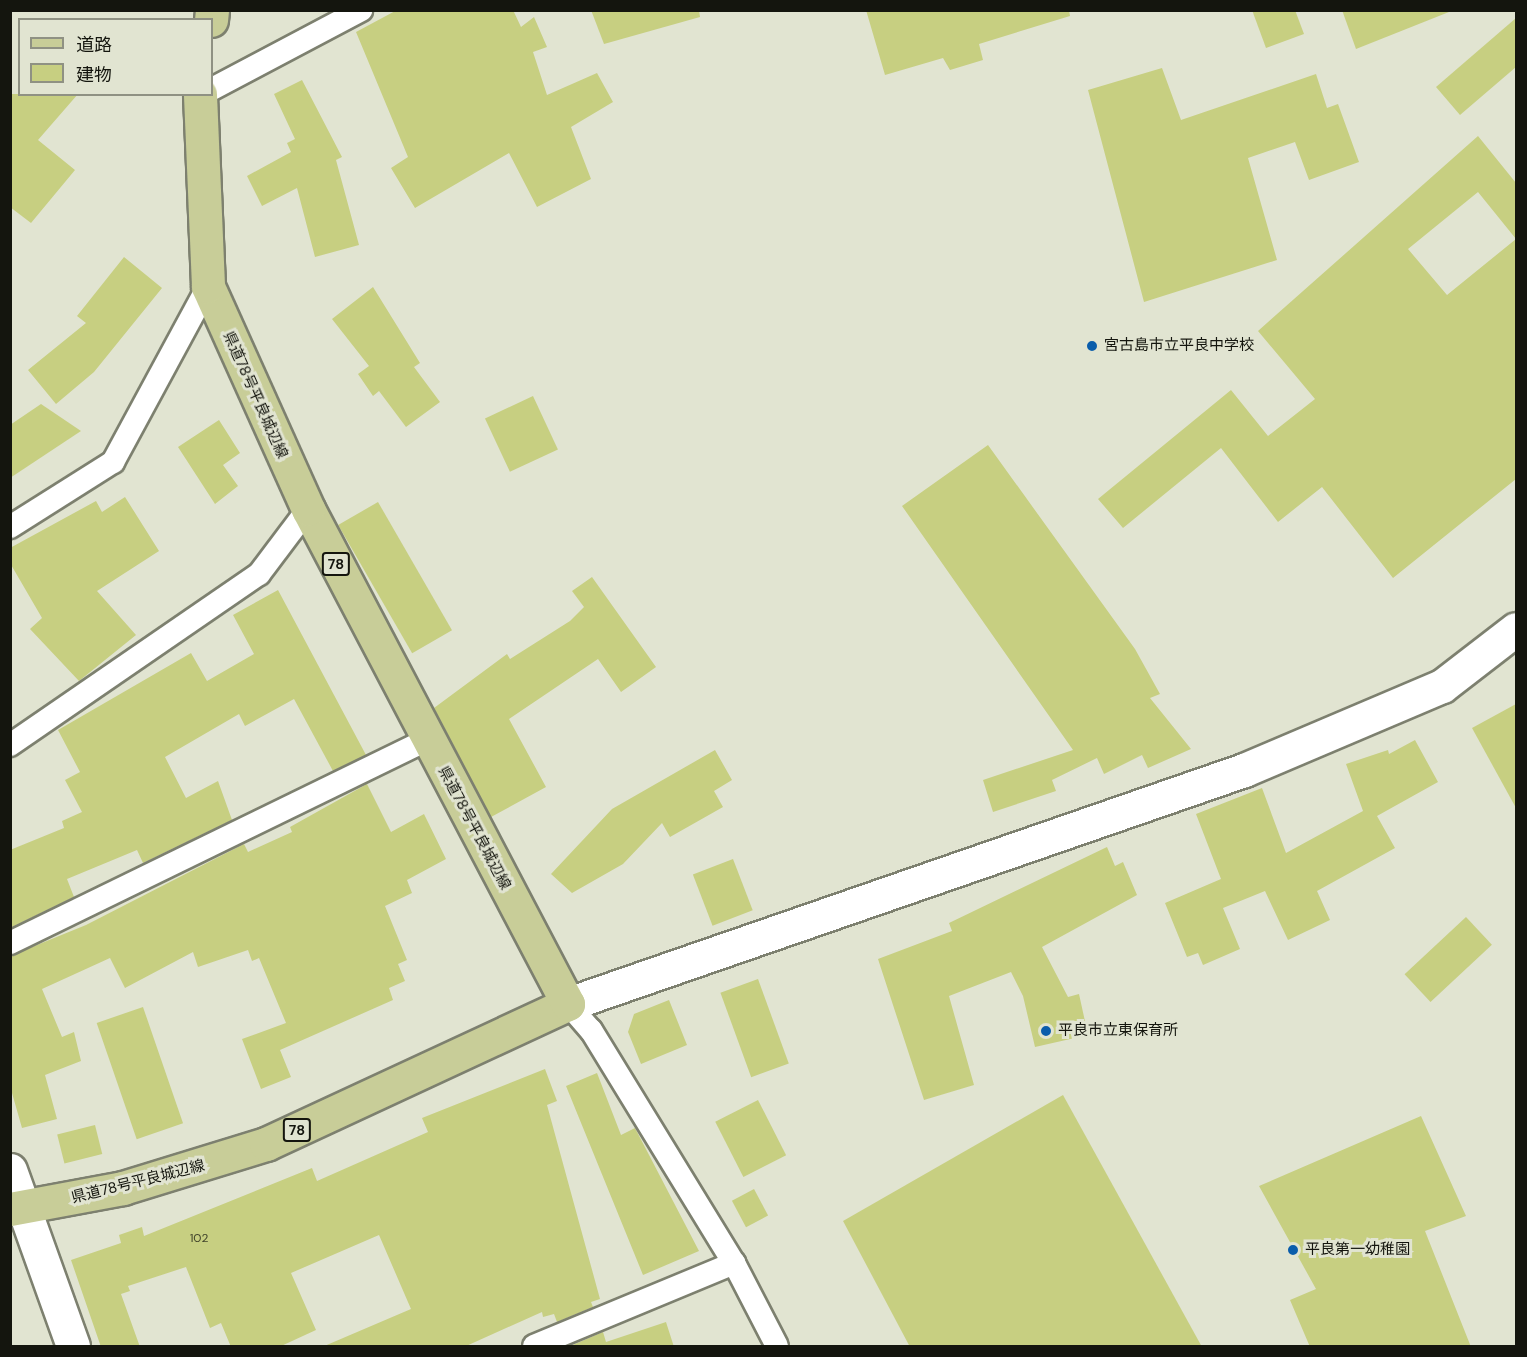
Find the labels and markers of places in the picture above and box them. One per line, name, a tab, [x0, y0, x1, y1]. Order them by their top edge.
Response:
place label: 宮古島市立平良中学校	[1104, 337, 1254, 355]
marker: 宮古島市立平良中学校	[1085, 339, 1099, 353]
place label: 平良市立東保育所	[1058, 1022, 1178, 1040]
marker: 平良市立東保育所	[1039, 1024, 1053, 1038]
place label: 平良第一幼稚園	[1305, 1241, 1410, 1259]
marker: 平良第一幼稚園	[1286, 1243, 1300, 1257]

